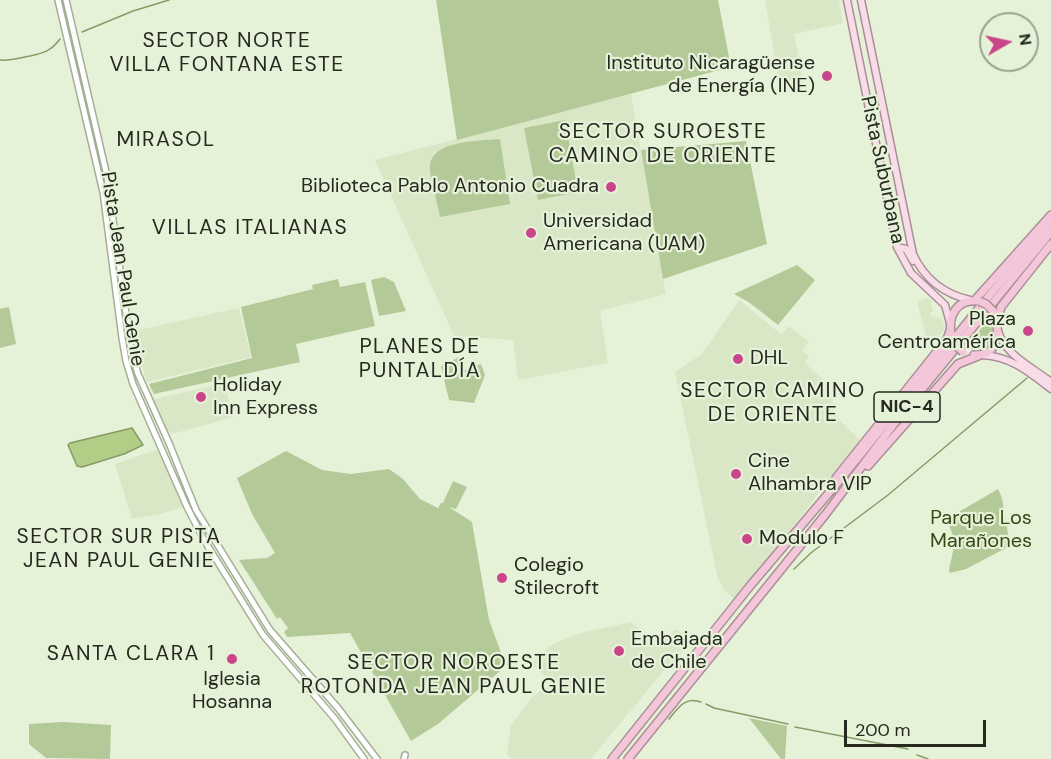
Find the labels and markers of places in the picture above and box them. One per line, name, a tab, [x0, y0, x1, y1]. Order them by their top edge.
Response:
place label: Instituto Nicaragüense de Energía (INE)	[606, 52, 815, 99]
marker: Instituto Nicaragüense de Energía (INE)	[820, 69, 834, 83]
place label: Biblioteca Pablo Antonio Cuadra	[301, 175, 599, 199]
marker: Biblioteca Pablo Antonio Cuadra	[604, 180, 618, 194]
place label: Universidad Americana (UAM)	[543, 210, 705, 257]
marker: Universidad Americana (UAM)	[524, 226, 538, 240]
place label: Plaza Centroamérica	[878, 308, 1016, 355]
marker: Plaza Centroamérica	[1021, 324, 1035, 338]
place label: DHL	[750, 347, 788, 371]
marker: DHL	[731, 352, 745, 366]
place label: Holiday Inn Express	[213, 374, 318, 421]
marker: Holiday Inn Express	[194, 390, 208, 404]
place label: Cine Alhambra VIP	[748, 450, 872, 497]
marker: Cine Alhambra VIP	[729, 467, 743, 481]
place label: Modulo F	[759, 527, 844, 551]
marker: Modulo F	[740, 532, 754, 546]
place label: Colegio Stilecroft	[514, 554, 599, 601]
marker: Colegio Stilecroft	[495, 571, 509, 585]
place label: Embajada de Chile	[631, 628, 723, 675]
marker: Embajada de Chile	[612, 644, 626, 658]
marker: Iglesia Hosanna	[225, 652, 239, 666]
place label: Iglesia Hosanna	[192, 668, 272, 715]

